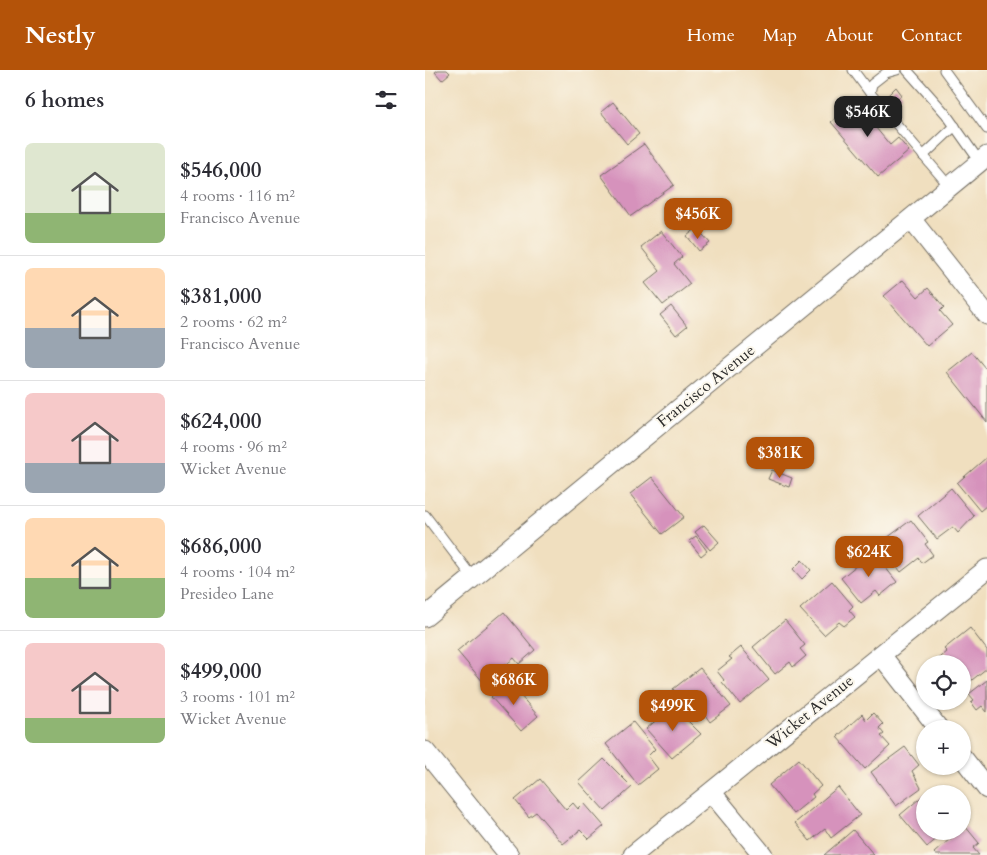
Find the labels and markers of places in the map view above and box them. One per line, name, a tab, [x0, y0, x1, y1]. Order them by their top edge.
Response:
pin: $546K	[833, 96, 903, 138]
pin: $456K	[663, 198, 733, 240]
pin: $381K	[745, 436, 815, 479]
pin: $624K	[834, 536, 904, 578]
pin: $686K	[479, 664, 549, 706]
pin: $499K	[638, 690, 708, 732]

